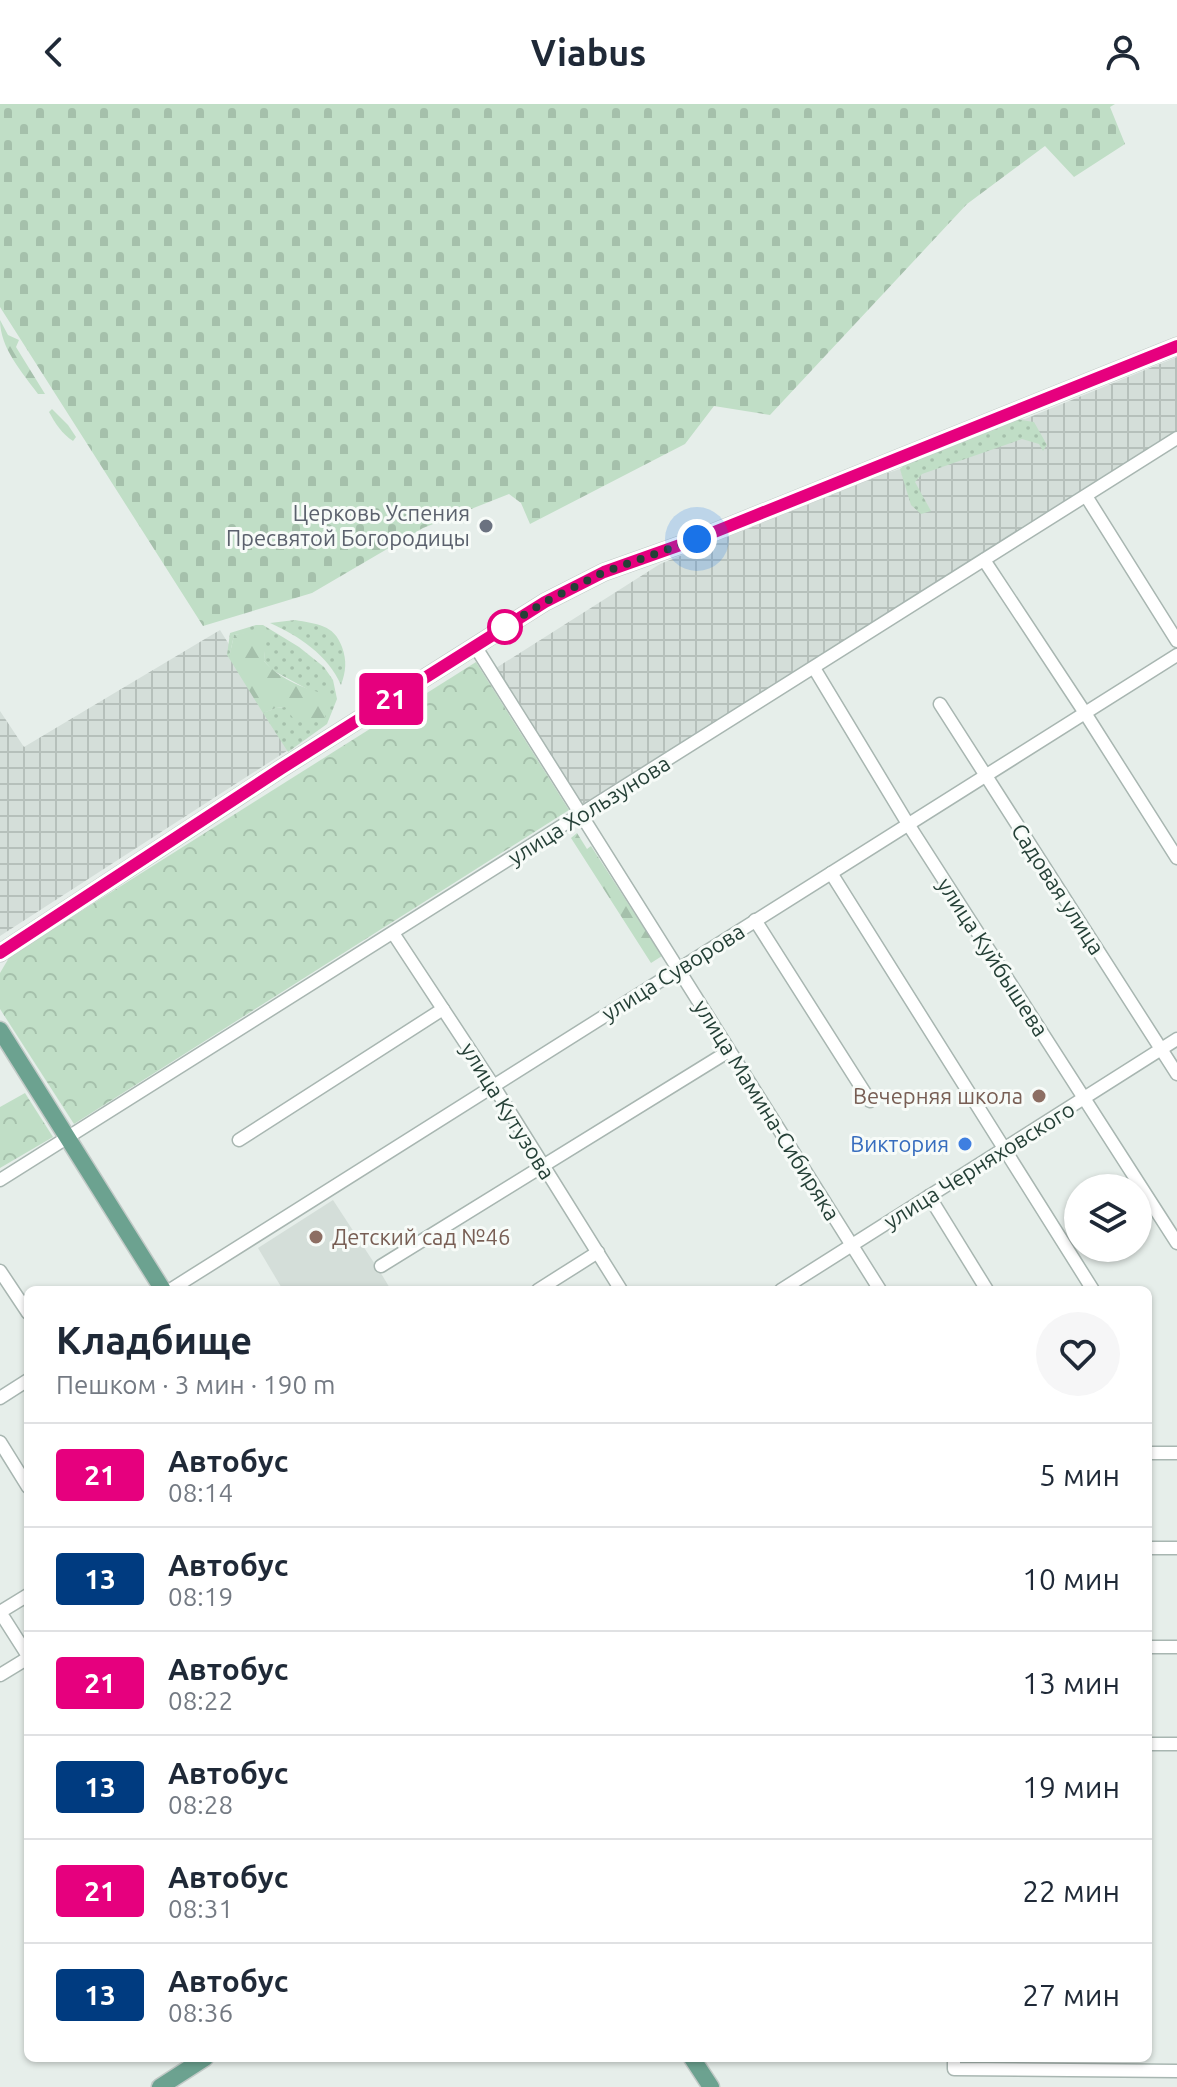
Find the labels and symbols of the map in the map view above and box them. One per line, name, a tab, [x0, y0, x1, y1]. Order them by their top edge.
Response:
place label: Церковь Успения Пресвятой Богородицы	[226, 500, 470, 550]
marker: Церковь Успения Пресвятой Богородицы	[477, 517, 495, 535]
your location	[677, 519, 717, 559]
unlabelled marker	[488, 610, 522, 644]
line badge: 21	[355, 673, 427, 725]
street label: улица Хользунова	[503, 750, 674, 869]
street label: Садовая улица	[1007, 819, 1110, 959]
street label: улица Куйбышева	[933, 873, 1054, 1041]
street label: улица Суворова	[597, 918, 749, 1026]
street label: улица Мамина-Сибиряка	[689, 995, 846, 1225]
street label: улица Кутузова	[456, 1038, 561, 1184]
place label: Вечерняя школа	[853, 1083, 1023, 1108]
marker: Вечерняя школа	[1030, 1087, 1048, 1105]
street label: улица Черняховского	[879, 1096, 1079, 1234]
place label: Виктория	[850, 1131, 949, 1156]
marker: Виктория	[956, 1135, 974, 1153]
place label: Детский сад №46	[332, 1224, 510, 1249]
marker: Детский сад №46	[307, 1228, 325, 1246]

